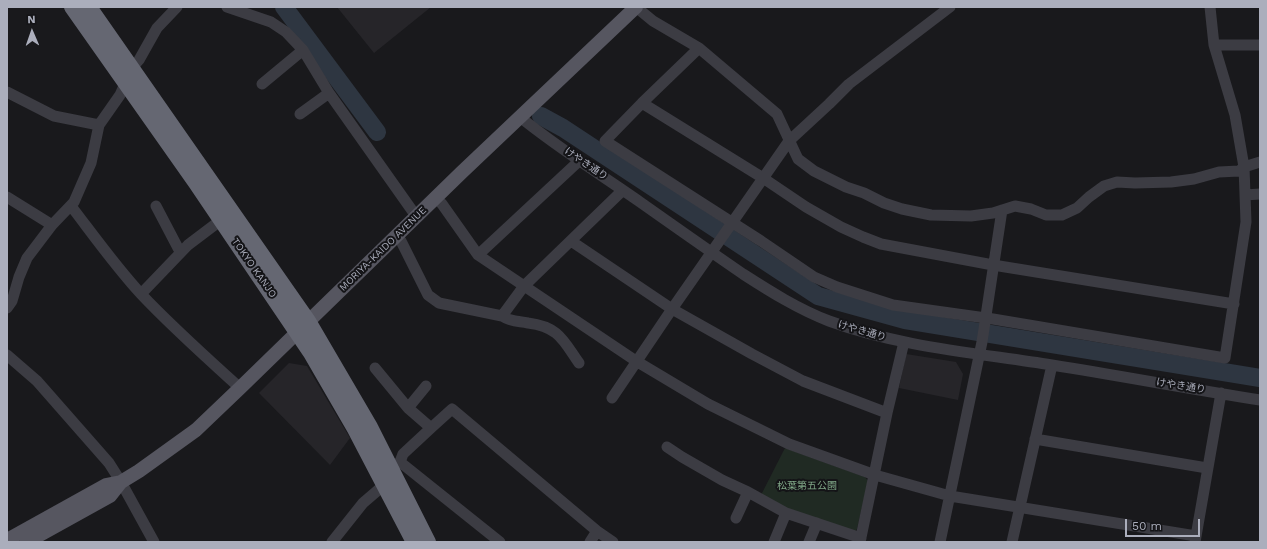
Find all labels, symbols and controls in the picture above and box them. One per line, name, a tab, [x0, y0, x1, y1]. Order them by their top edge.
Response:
north arrow	[12, 12, 52, 52]
text: N	[27, 13, 36, 26]
street label: けやき通り	[562, 145, 610, 183]
street label: MORIYA-KAIDO AVENUE	[337, 204, 429, 294]
street label: TOKYO KANJO	[229, 236, 279, 300]
street label: けやき通り	[836, 318, 888, 344]
street label: けやき通り	[1155, 376, 1207, 396]
park label: 松葉第五公園	[777, 480, 837, 492]
scale bar	[1127, 511, 1202, 537]
text: 50 m	[1132, 519, 1162, 533]

